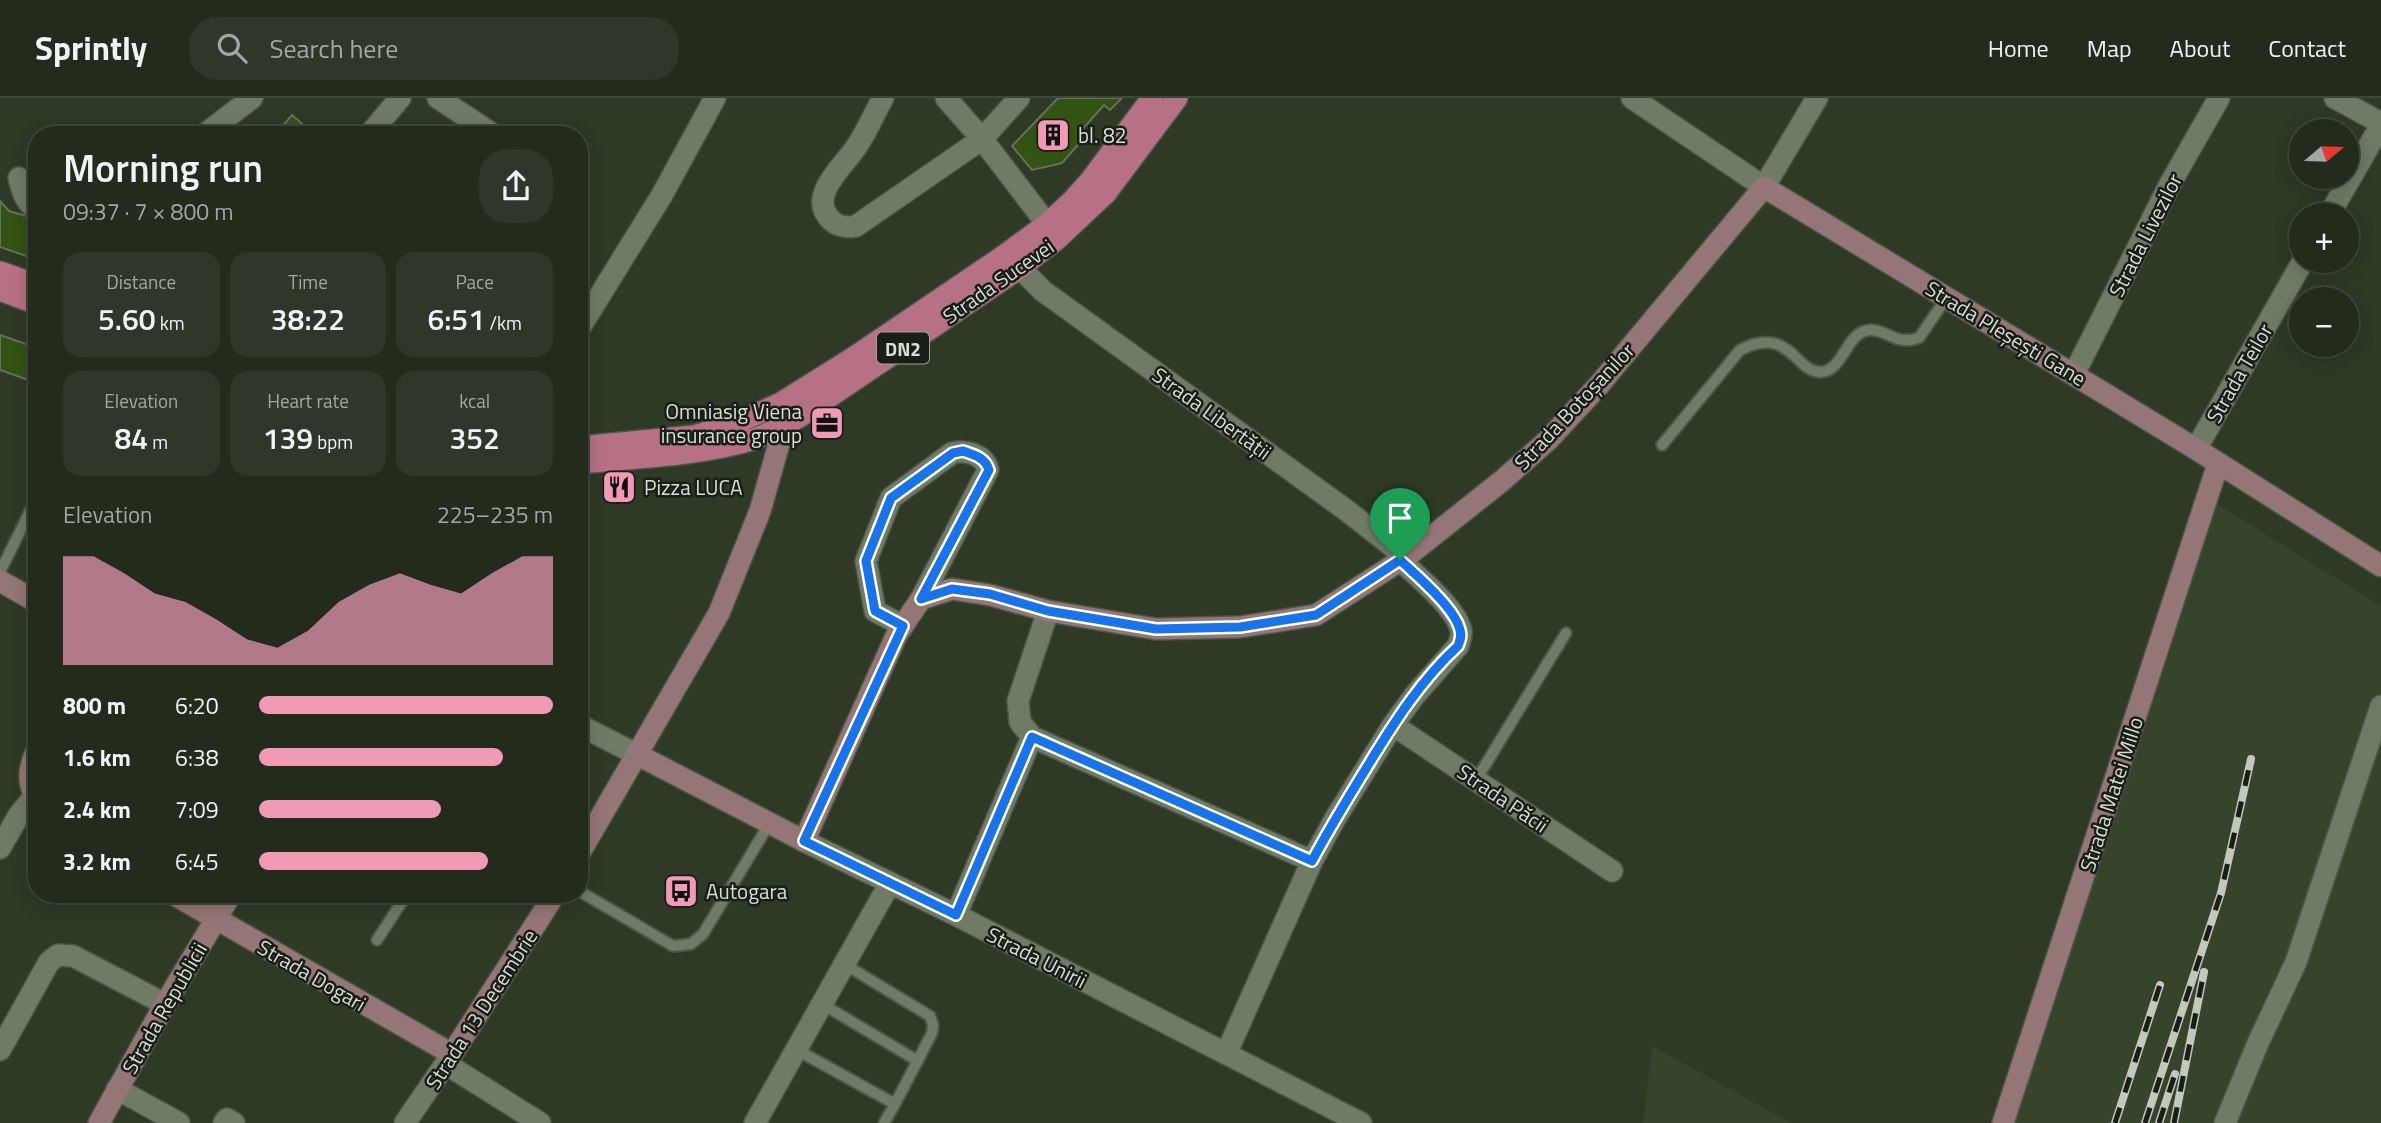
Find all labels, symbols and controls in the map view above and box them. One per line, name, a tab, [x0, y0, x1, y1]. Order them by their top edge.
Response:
search box	[189, 17, 679, 80]
text: Sprintly	[35, 23, 147, 73]
icon: search	[213, 29, 251, 67]
text: Search here	[269, 29, 398, 68]
text: Home	[1988, 30, 2049, 66]
text: Map	[2087, 30, 2132, 66]
text: About	[2170, 30, 2230, 66]
text: Contact	[2268, 30, 2346, 66]
building icon: bl. 82	[1034, 116, 1072, 154]
place label: bl. 82	[1078, 119, 1127, 151]
north arrow	[2289, 119, 2359, 189]
map controls	[2289, 119, 2359, 357]
text: Morning run	[63, 139, 263, 197]
button: share	[479, 149, 553, 223]
street label: Strada Livezilor	[2100, 168, 2190, 302]
text: 09:37 · 7 × 800 m	[63, 194, 233, 229]
button: +	[2289, 203, 2359, 273]
street label: Strada Sucevei	[936, 231, 1060, 331]
text: Distance	[107, 267, 176, 296]
text: Time	[288, 267, 328, 296]
text: Pace	[455, 267, 494, 296]
street label: Strada Pleșești Gane	[1920, 272, 2092, 394]
button: −	[2289, 287, 2359, 357]
text: 5.60	[98, 296, 156, 342]
text: 38:22	[271, 296, 345, 342]
text: 6:51	[427, 296, 485, 342]
text: km	[156, 308, 185, 337]
text: /km	[485, 308, 522, 337]
street label: Strada Teilor	[2198, 317, 2280, 429]
road number: DN2	[877, 332, 929, 364]
street label: Strada Botoșanilor	[1506, 335, 1642, 477]
street label: Strada Libertății	[1146, 359, 1278, 467]
text: Elevation	[104, 386, 178, 415]
text: Heart rate	[267, 386, 349, 415]
text: kcal	[459, 386, 490, 415]
place label: Omniasig Viena insurance group	[661, 395, 802, 451]
office icon: Omniasig Viena insurance group	[808, 404, 846, 442]
text: 84	[114, 415, 148, 461]
text: 139	[263, 415, 313, 461]
text: 352	[449, 415, 500, 461]
text: m	[148, 427, 168, 456]
text: bpm	[313, 427, 353, 456]
restaurant icon: Pizza LUCA	[600, 468, 638, 506]
place label: Pizza LUCA	[644, 471, 743, 503]
pin	[1370, 488, 1430, 560]
text: Elevation	[63, 497, 152, 532]
text: 225–235 m	[437, 497, 553, 532]
icon: arrive	[1381, 499, 1419, 537]
text: 800 m	[63, 688, 126, 723]
text: 6:20	[175, 688, 219, 723]
street label: Strada Matei Millo	[2071, 712, 2151, 876]
text: 1.6 km	[63, 740, 131, 775]
text: 6:38	[175, 740, 219, 775]
street label: Strada Păcii	[1451, 756, 1555, 840]
text: 2.4 km	[63, 792, 131, 827]
text: 7:09	[175, 792, 219, 827]
text: 3.2 km	[63, 844, 131, 879]
text: 6:45	[175, 844, 219, 879]
bus stop icon: Autogara	[662, 872, 700, 910]
place label: Autogara	[706, 875, 788, 907]
street label: Strada Unirii	[981, 918, 1093, 996]
street label: Strada 13 Decembrie	[417, 922, 545, 1096]
street label: Strada Dogari	[252, 931, 372, 1019]
street label: Strada Republicii	[113, 936, 215, 1080]

